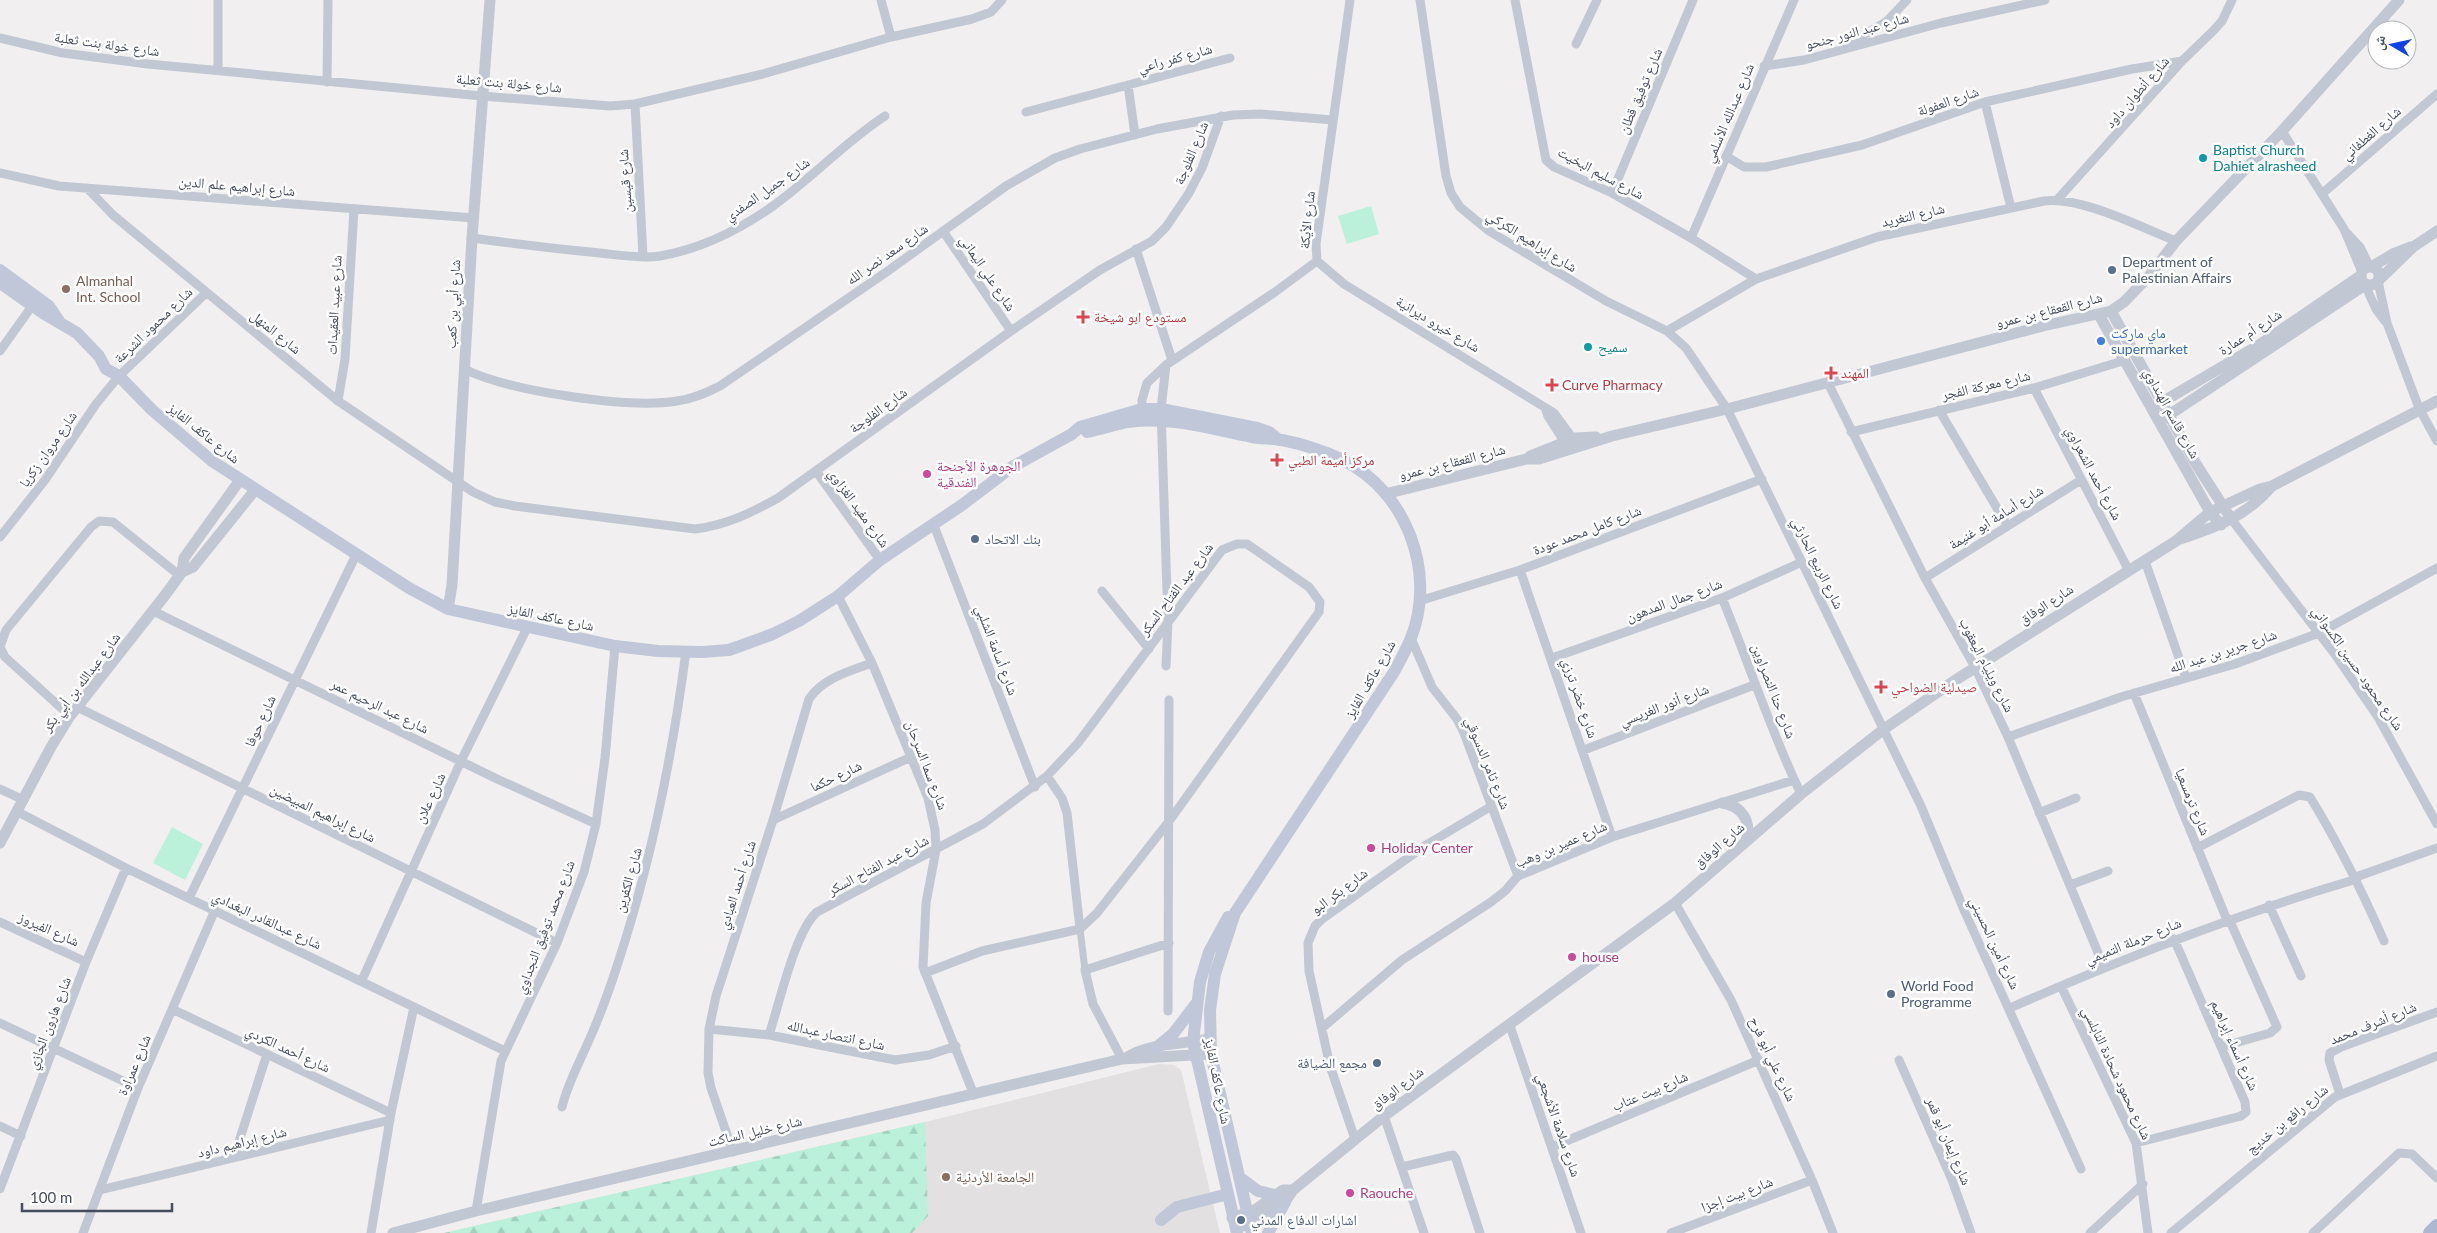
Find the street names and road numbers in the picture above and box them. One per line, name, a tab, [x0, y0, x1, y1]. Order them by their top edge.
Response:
street label: شارع عبد النور جنحو	[1803, 9, 1911, 54]
street label: شارع خولة بنت ثعلبة	[53, 28, 161, 61]
street label: شارع كفر راعي	[1136, 39, 1215, 79]
street label: شارع توفيق قطان	[1614, 45, 1667, 137]
street label: شارع أنطوان داود	[2101, 52, 2174, 132]
street label: شارع عبدالله الأسلمي	[1700, 61, 1760, 166]
street label: شارع خولة بنت ثعلبة	[455, 69, 563, 98]
street label: شارع العفولة	[1915, 82, 1981, 121]
street label: شارع الغطفاني	[2337, 102, 2406, 166]
street label: شارع الفلوجة	[1170, 119, 1213, 188]
street label: شارع سليم البخيت	[1554, 143, 1647, 204]
street label: شارع قيسين	[614, 149, 637, 213]
street label: شارع جميل الصفدي	[721, 153, 814, 227]
street label: شارع إبراهيم علم الدين	[178, 172, 296, 201]
street label: شارع الأيكة	[1295, 190, 1320, 250]
street label: شارع التغريد	[1880, 199, 1947, 232]
street label: شارع إبراهيم الكركي	[1482, 206, 1581, 278]
street label: شارع سعد نصر الله	[843, 219, 932, 290]
street label: شارع علي اليماني	[954, 231, 1020, 316]
street label: شارع عبيد العقيدات	[322, 255, 347, 355]
street label: شارع أبي بن كعب	[442, 259, 467, 349]
street label: شارع محمود الشرعة	[110, 283, 197, 368]
street label: شارع القعقاع بن عمرو	[1994, 288, 2104, 333]
street label: شارع خيرو ديرانية	[1392, 292, 1483, 357]
street label: شارع أم عمارة	[2215, 305, 2285, 360]
street label: شارع المنهل	[246, 306, 305, 359]
street label: شارع قاسم الهنداوي	[2137, 365, 2204, 463]
street label: شارع معركة الفجر	[1939, 366, 2032, 405]
street label: شارع الفلوجة	[846, 383, 911, 438]
street label: شارع عاكف الفايز	[163, 398, 244, 468]
street label: شارع مروان زكريا	[15, 407, 82, 491]
street label: شارع أحمد الشعراوي	[2059, 423, 2126, 524]
street label: شارع القعقاع بن عمرو	[1397, 440, 1507, 485]
street label: شارع مفيد الغزاوي	[822, 465, 894, 553]
street label: شارع أسامة أبو غنيمة	[1945, 481, 2047, 554]
street label: شارع كامل محمد عودة	[1530, 501, 1644, 560]
street label: شارع الربيع الحارثي	[1786, 514, 1848, 613]
street label: شارع عبد الفتاح السكر	[1134, 539, 1218, 641]
street label: شارع جمال المدهون	[1623, 574, 1725, 627]
street label: شارع الوفاق	[2015, 580, 2077, 629]
street label: شارع عاكف الفايز	[505, 599, 596, 636]
street label: شارع أسامة الشلبي	[969, 602, 1022, 699]
street label: شارع محمود حسين الكسواني	[2306, 602, 2408, 735]
street label: شارع ويليام اليعقوب	[1955, 615, 2019, 716]
street label: شارع جرير بن عبد الله	[2167, 625, 2279, 678]
street label: شارع عبدالله بن أبي بكر	[37, 629, 126, 738]
street label: شارع عاكف الفايز	[1340, 637, 1401, 723]
street label: شارع حنا النصراوين	[1747, 641, 1800, 741]
street label: شارع خضر ترزي	[1555, 655, 1602, 741]
street label: شارع عبد الرحيم عمر	[327, 674, 432, 738]
street label: شارع أنور الغريسي	[1617, 680, 1712, 733]
street label: شارع حوفا	[240, 692, 281, 750]
street label: شارع ثامر الدسوقي	[1459, 714, 1515, 813]
street label: شارع سما السرحان	[901, 718, 952, 813]
street label: شارع حكما	[807, 756, 865, 797]
street label: شارع ترمسعيا	[2170, 766, 2215, 839]
street label: شارع علان	[410, 770, 450, 827]
street label: شارع إبراهيم المبيضين	[267, 780, 379, 847]
street label: شارع عمير بن وهب	[1512, 817, 1610, 872]
street label: شارع الوفاق	[1690, 818, 1749, 873]
street label: شارع عبد الفتاح السكر	[823, 831, 932, 901]
street label: شارع أحمد العبادي	[714, 838, 762, 933]
street label: شارع الكفرين	[610, 845, 647, 915]
street label: شارع محمد توفيق النجداوي	[511, 858, 581, 997]
street label: شارع بكر البو	[1307, 864, 1372, 919]
street label: شارع عبدالقادر البغدادي	[208, 887, 325, 956]
street label: شارع أمين الحسيني	[1963, 894, 2024, 993]
street label: شارع الفيروز	[15, 907, 82, 951]
street label: شارع حرملة التميمي	[2082, 914, 2185, 971]
street label: شارع هارون الجازي	[23, 974, 77, 1073]
street label: شارع أسماء إبراهيم	[2206, 997, 2263, 1094]
street label: شارع أشرف محمد	[2327, 997, 2419, 1050]
street label: شارع محمود شحادة النابلسي	[2076, 1004, 2156, 1144]
street label: شارع علي أبو فرح	[1743, 1014, 1801, 1105]
street label: شارع انتصار عبدالله	[785, 1016, 887, 1055]
street label: شارع أحمد الكردي	[242, 1022, 333, 1079]
street label: شارع عمراوة	[113, 1032, 156, 1099]
street label: شارع عاكف الفايز	[1200, 1035, 1235, 1126]
street label: شارع الوفاق	[1367, 1062, 1428, 1115]
street label: شارع بيت عتاب	[1609, 1067, 1691, 1116]
street label: شارع سلامة الأشجعي	[1530, 1071, 1585, 1180]
street label: شارع رافع بن خديج	[2242, 1080, 2332, 1158]
street label: شارع إيمان أبو قمر	[1921, 1093, 1976, 1188]
street label: شارع خليل الساكت	[706, 1111, 804, 1152]
street label: شارع إبراهيم داود	[196, 1122, 289, 1163]
street label: شارع بيت إجزا	[1699, 1172, 1776, 1217]

